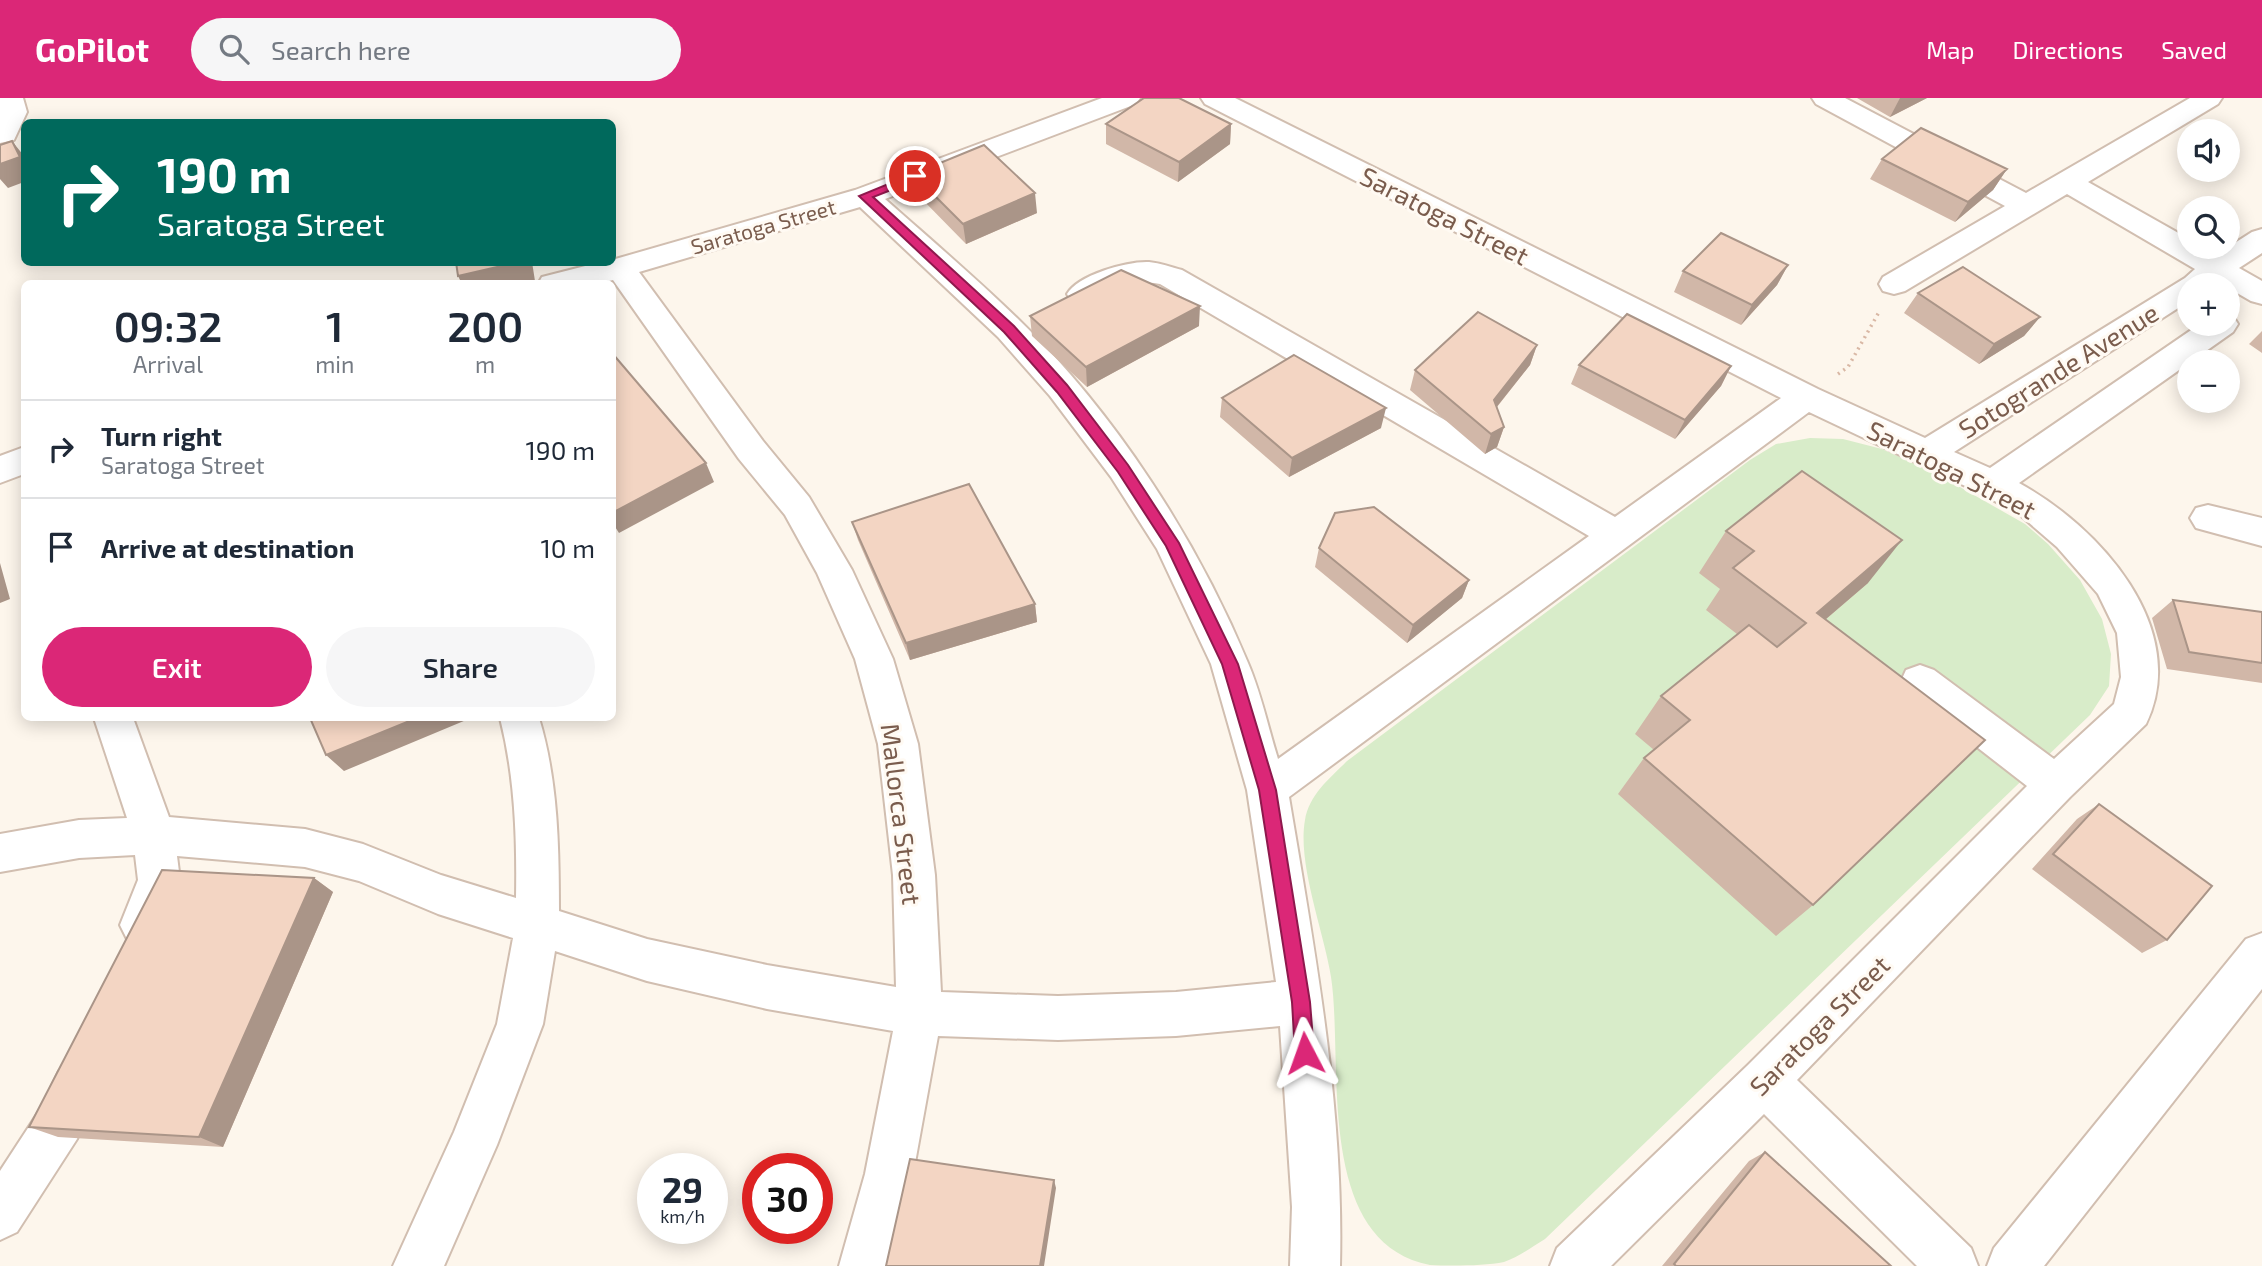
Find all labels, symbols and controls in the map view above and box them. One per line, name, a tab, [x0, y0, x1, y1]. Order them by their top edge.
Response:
search box	[191, 18, 681, 81]
text: GoPilot	[35, 29, 149, 69]
icon: search	[215, 30, 253, 68]
text: Search here	[271, 34, 411, 65]
text: Map	[1926, 35, 1974, 64]
text: Directions	[2012, 35, 2123, 64]
text: Saved	[2161, 35, 2227, 64]
map controls	[2177, 119, 2240, 413]
button: sound	[2177, 119, 2240, 182]
text: 190 m	[157, 144, 292, 203]
pin	[885, 146, 945, 206]
icon: right	[42, 147, 133, 238]
icon: arrive	[896, 157, 934, 195]
street label: Saratoga Street	[1356, 159, 1535, 271]
street label: Saratoga Street	[688, 193, 838, 259]
button: search	[2177, 196, 2240, 259]
text: Saratoga Street	[157, 204, 385, 242]
button: +	[2177, 273, 2240, 336]
street label: Sotogrande Avenue	[1952, 296, 2164, 444]
text: 09:32	[114, 300, 222, 350]
text: 1	[326, 300, 344, 350]
text: 200	[447, 300, 523, 350]
text: Arrival	[133, 350, 203, 378]
text: min	[315, 350, 354, 378]
text: m	[475, 350, 495, 378]
button: −	[2177, 350, 2240, 413]
street label: Saratoga Street	[1863, 413, 2042, 525]
text: Turn right	[101, 420, 222, 451]
icon: right	[42, 430, 80, 468]
text: 190 m	[526, 434, 595, 465]
text: Saratoga Street	[101, 451, 265, 479]
icon: arrive	[42, 528, 80, 566]
text: Arrive at destination	[101, 532, 354, 563]
text: 10 m	[540, 532, 595, 563]
button: Exit	[42, 627, 312, 707]
button: Share	[326, 627, 595, 707]
street label: Mallorca Street	[875, 722, 929, 907]
street label: Saratoga Street	[1743, 949, 1895, 1101]
position arrow	[1268, 1016, 1342, 1090]
speed limit sign: 30	[742, 1153, 833, 1244]
text: 29	[662, 1168, 703, 1210]
text: km/h	[660, 1205, 705, 1227]

